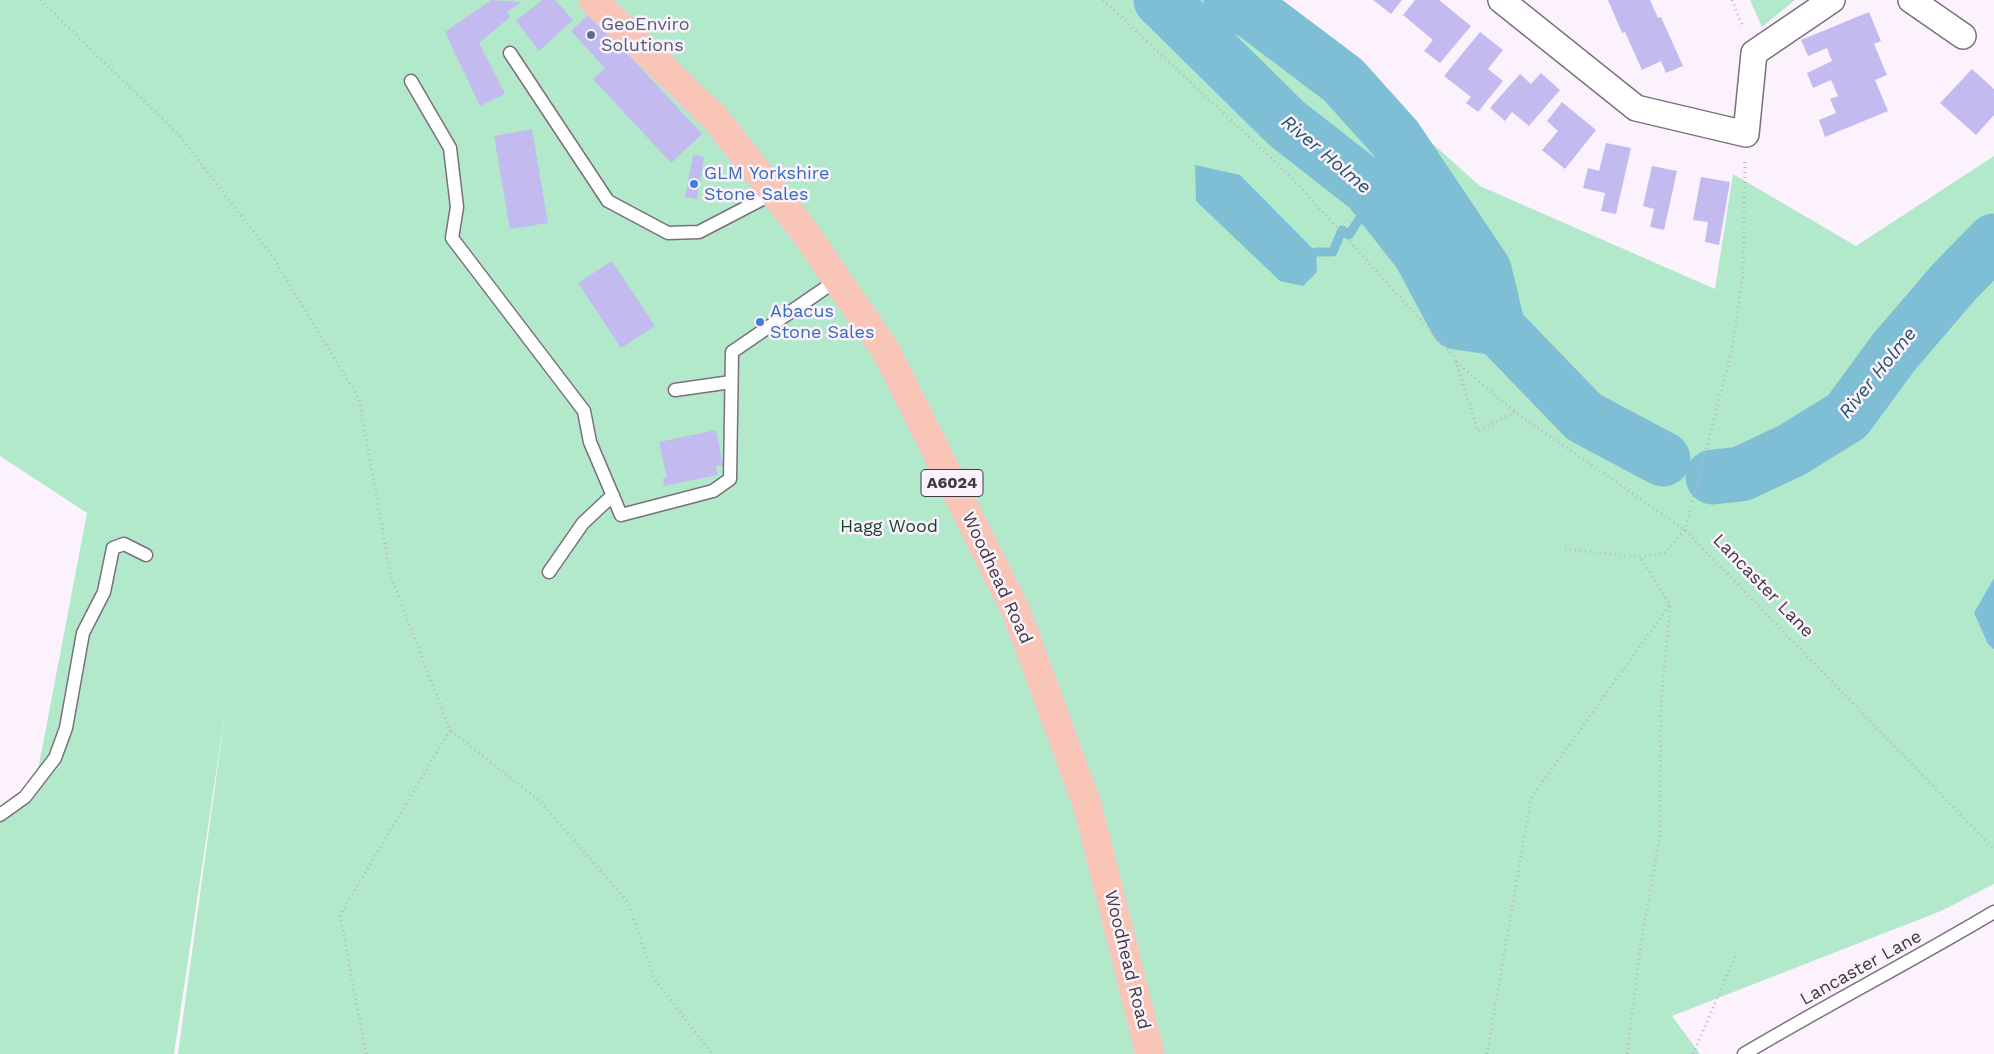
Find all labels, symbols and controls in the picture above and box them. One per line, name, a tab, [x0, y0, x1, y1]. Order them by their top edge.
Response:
place label: GeoEnviro Solutions	[601, 14, 689, 56]
marker: GeoEnviro Solutions	[585, 29, 597, 41]
water label: River Holme	[1276, 111, 1376, 199]
place label: GLM Yorkshire Stone Sales	[704, 163, 829, 205]
marker: GLM Yorkshire Stone Sales	[688, 178, 700, 190]
place label: Abacus Stone Sales	[770, 301, 874, 344]
marker: Abacus Stone Sales	[754, 316, 766, 328]
water label: River Holme	[1834, 323, 1922, 423]
road number: A6024	[921, 469, 983, 496]
street label: Woodhead Road	[957, 509, 1037, 647]
park label: Hagg Wood	[840, 516, 938, 538]
street label: Lancaster Lane	[1708, 530, 1818, 642]
street label: Woodhead Road	[1099, 888, 1155, 1032]
street label: Lancaster Lane	[1796, 926, 1926, 1010]

